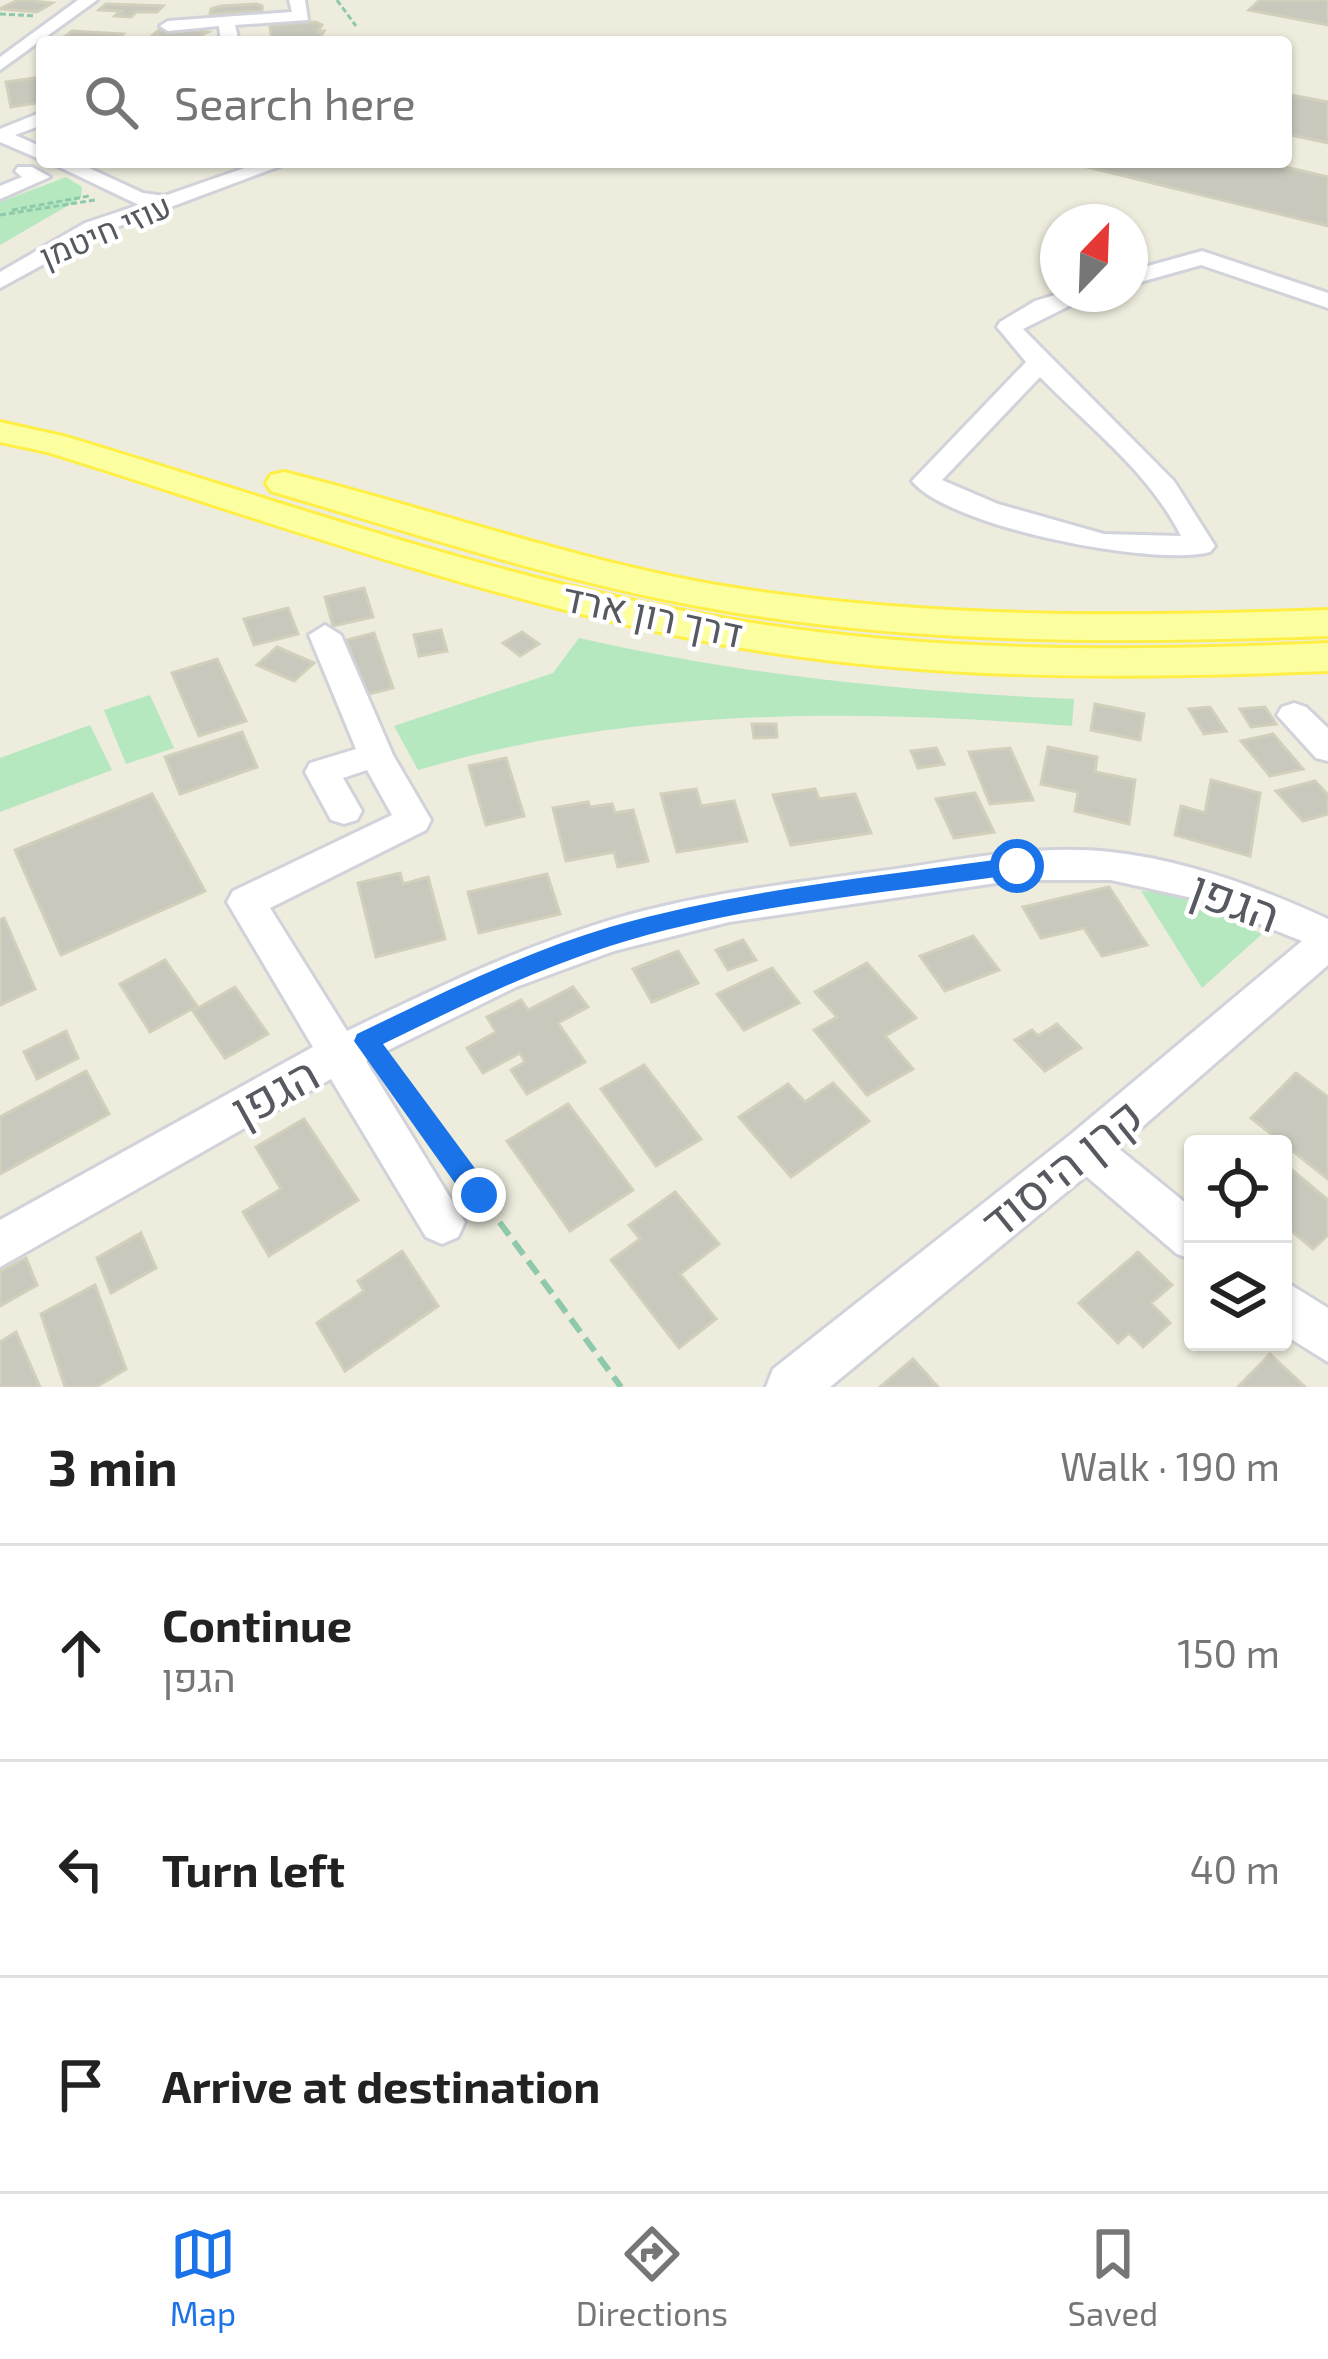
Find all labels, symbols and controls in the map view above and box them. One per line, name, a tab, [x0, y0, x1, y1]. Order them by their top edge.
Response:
search box	[36, 36, 1292, 168]
icon: search	[78, 69, 144, 135]
text: Search here	[174, 75, 416, 129]
street label: עוזי חיטמן	[33, 185, 177, 275]
north arrow	[1040, 204, 1148, 312]
street label: דרך רון ארד	[559, 572, 747, 656]
route start	[990, 839, 1044, 893]
street label: הגפן	[1183, 857, 1289, 943]
street label: הגפן	[220, 1043, 328, 1137]
street label: קרן היסוד	[969, 1085, 1153, 1249]
map controls	[1184, 1135, 1292, 1351]
button: locate	[1184, 1135, 1292, 1243]
route end	[452, 1168, 506, 1222]
button: layers	[1184, 1243, 1292, 1351]
text: 3 min	[48, 1435, 178, 1496]
text: Walk · 190 m	[1060, 1442, 1280, 1489]
text: Continue	[162, 1597, 352, 1651]
icon: ahead	[48, 1620, 114, 1686]
text: 150 m	[1177, 1629, 1280, 1676]
text: הגפן	[162, 1653, 236, 1700]
icon: left	[48, 1836, 114, 1902]
text: Turn left	[162, 1842, 345, 1896]
text: 40 m	[1190, 1845, 1280, 1892]
icon: arrive	[48, 2052, 114, 2118]
text: Arrive at destination	[162, 2058, 600, 2112]
tab: Map	[170, 2221, 236, 2333]
tab: Directions	[576, 2221, 728, 2333]
tab: Saved	[1068, 2221, 1158, 2333]

